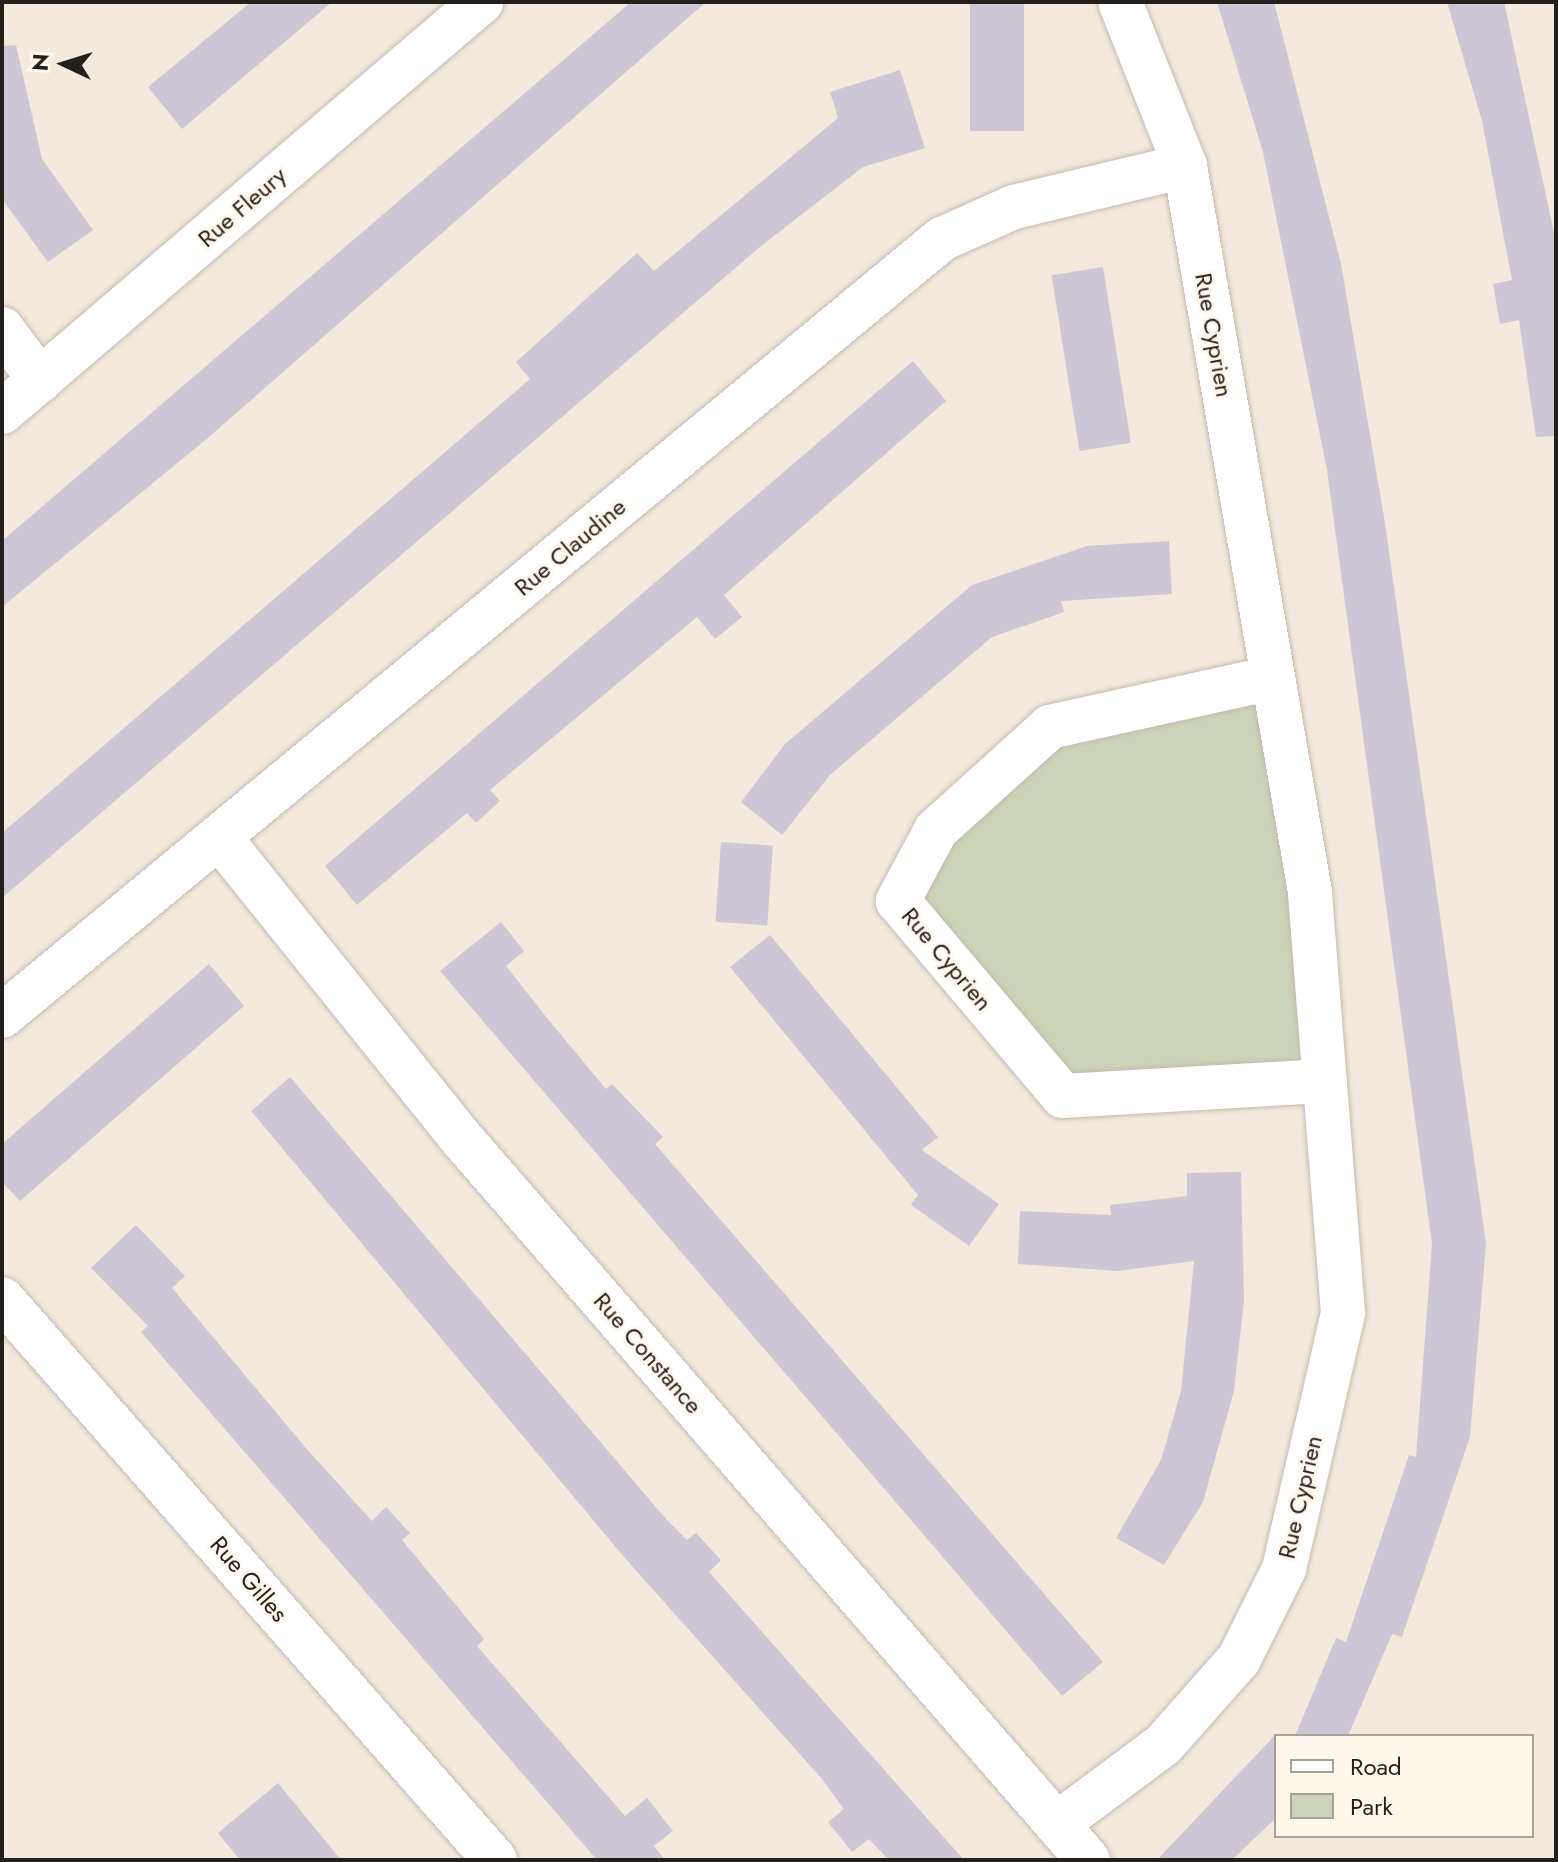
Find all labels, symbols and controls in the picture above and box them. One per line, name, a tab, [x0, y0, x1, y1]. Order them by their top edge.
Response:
north arrow	[24, 24, 104, 104]
text: N	[23, 52, 57, 72]
street label: Rue Fleury	[192, 161, 292, 253]
street label: Rue Cyprien	[1189, 271, 1239, 399]
street label: Rue Claudine	[508, 492, 632, 602]
street label: Rue Cyprien	[896, 902, 998, 1016]
street label: Rue Constance	[588, 1287, 708, 1419]
street label: Rue Cyprien	[1272, 1433, 1328, 1561]
street label: Rue Gilles	[204, 1530, 294, 1628]
legend	[1274, 1734, 1534, 1838]
text: Road	[1350, 1749, 1402, 1784]
text: Park	[1350, 1789, 1393, 1824]

